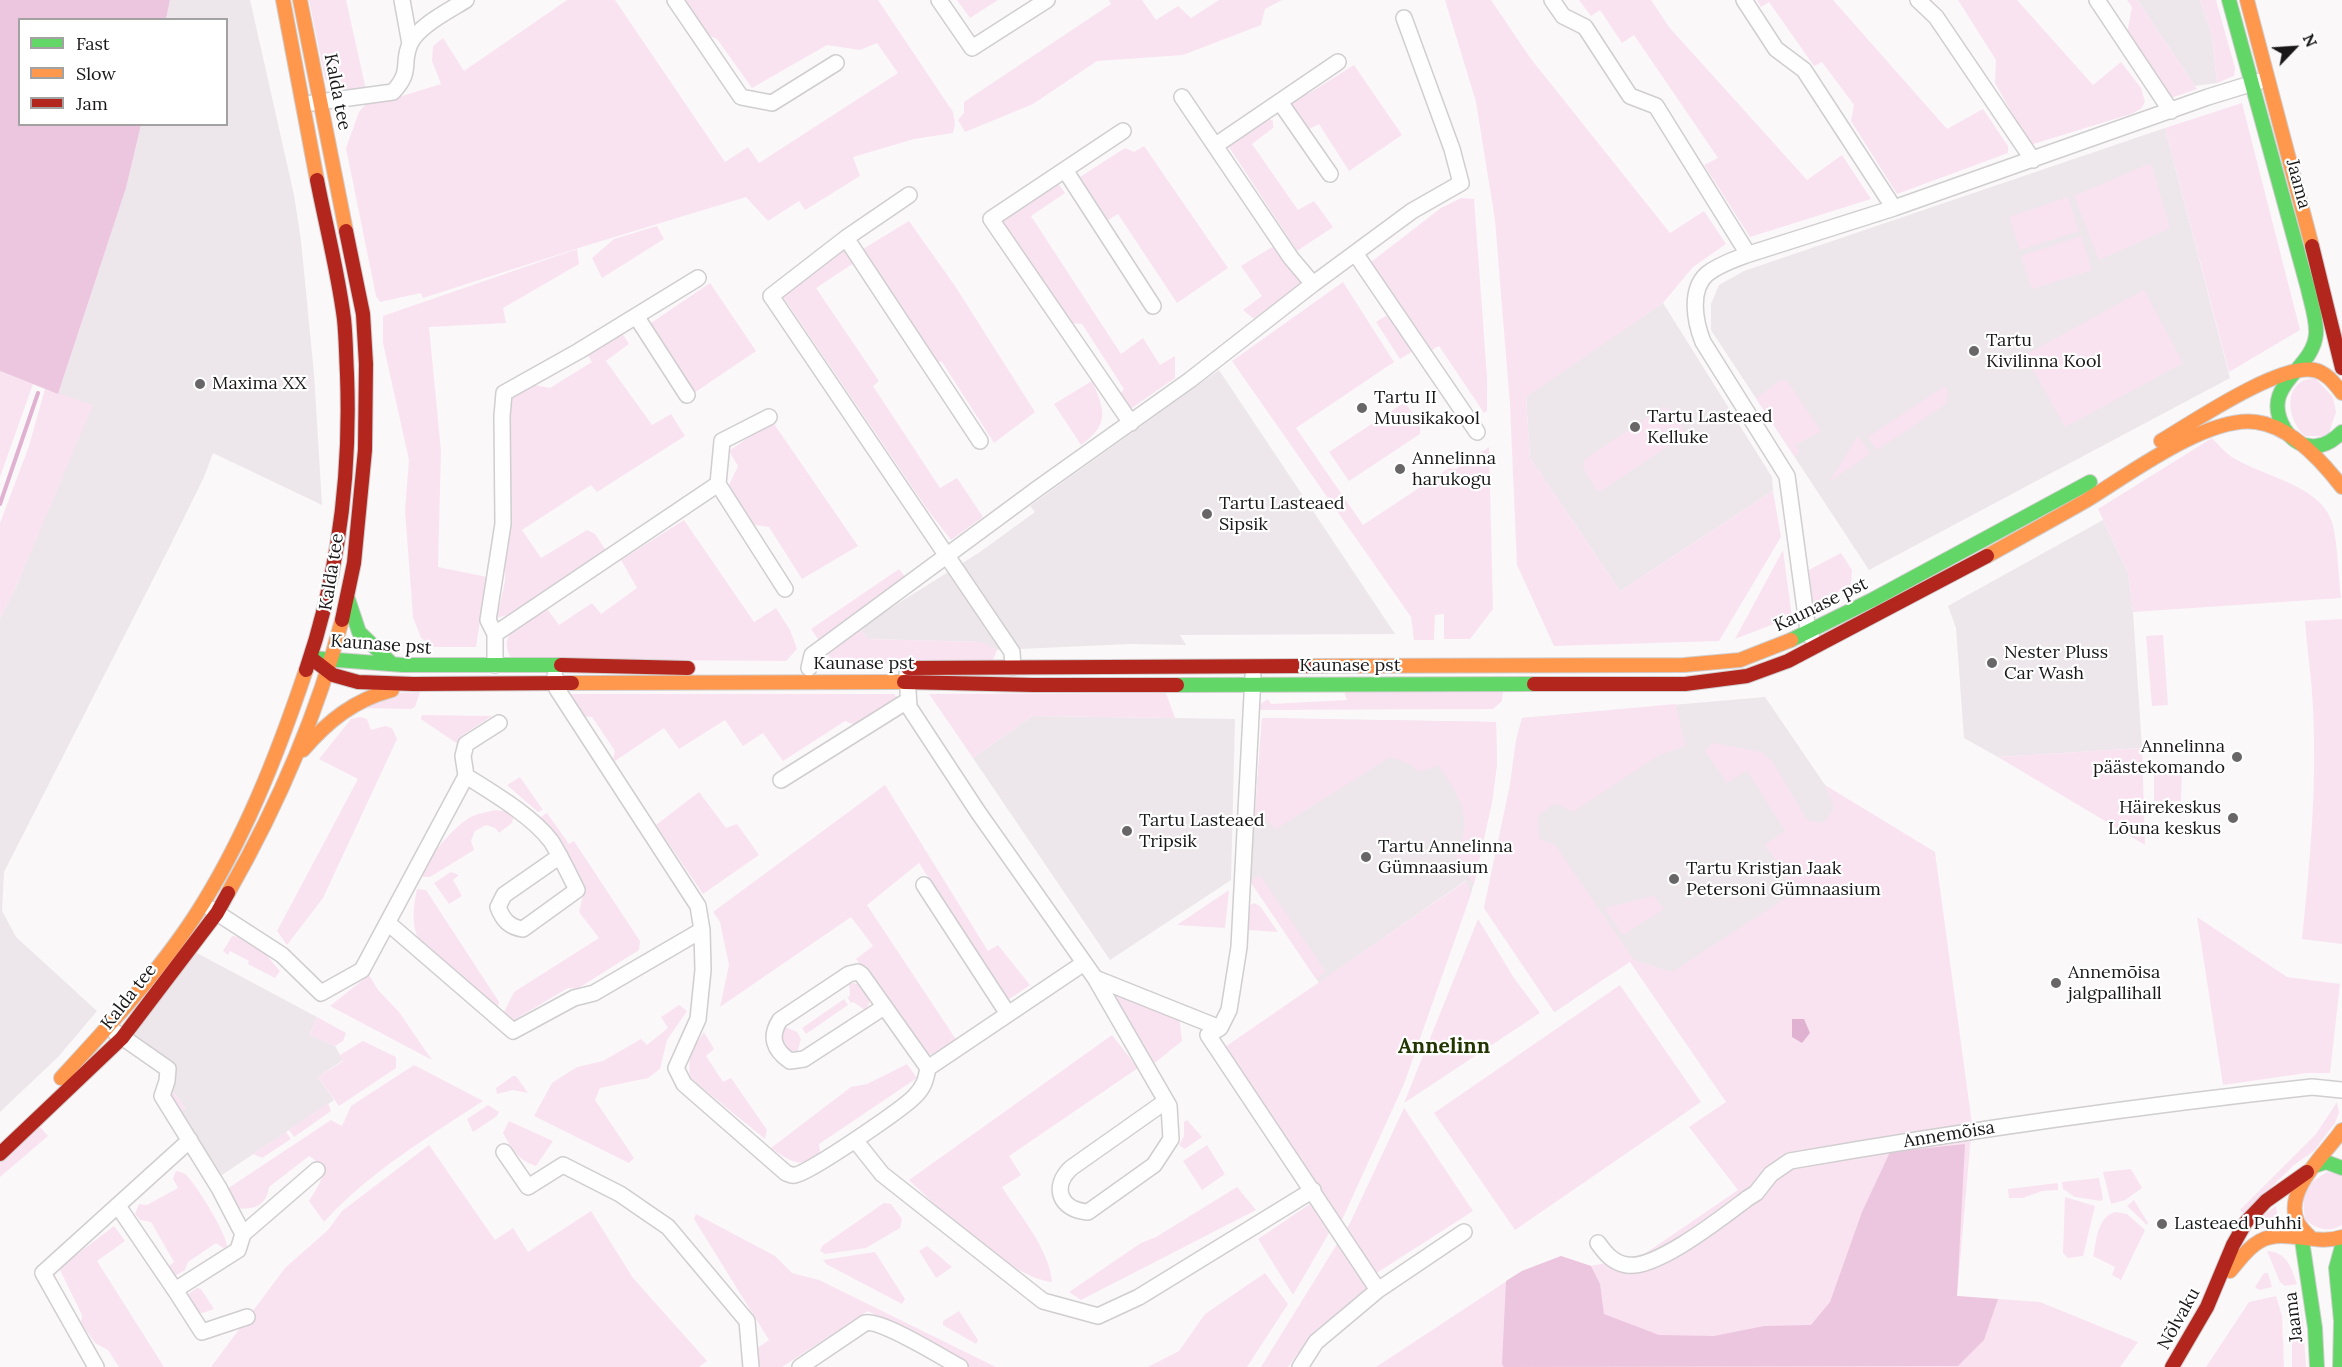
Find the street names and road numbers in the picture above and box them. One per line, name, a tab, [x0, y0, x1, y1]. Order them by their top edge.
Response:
street label: Kalda tee	[319, 52, 355, 132]
street label: Jaama	[2281, 157, 2315, 211]
street label: Kalda tee	[315, 532, 349, 612]
street label: Kaunase pst	[1771, 573, 1871, 637]
street label: Kaunase pst	[330, 631, 432, 659]
street label: Kaunase pst	[813, 653, 915, 675]
street label: Kaunase pst	[1299, 655, 1401, 677]
street label: Kalda tee	[97, 960, 161, 1034]
street label: Annemõisa	[1902, 1117, 1996, 1153]
street label: Nõlvaku	[2153, 1284, 2205, 1354]
street label: Jaama	[2280, 1291, 2308, 1343]

